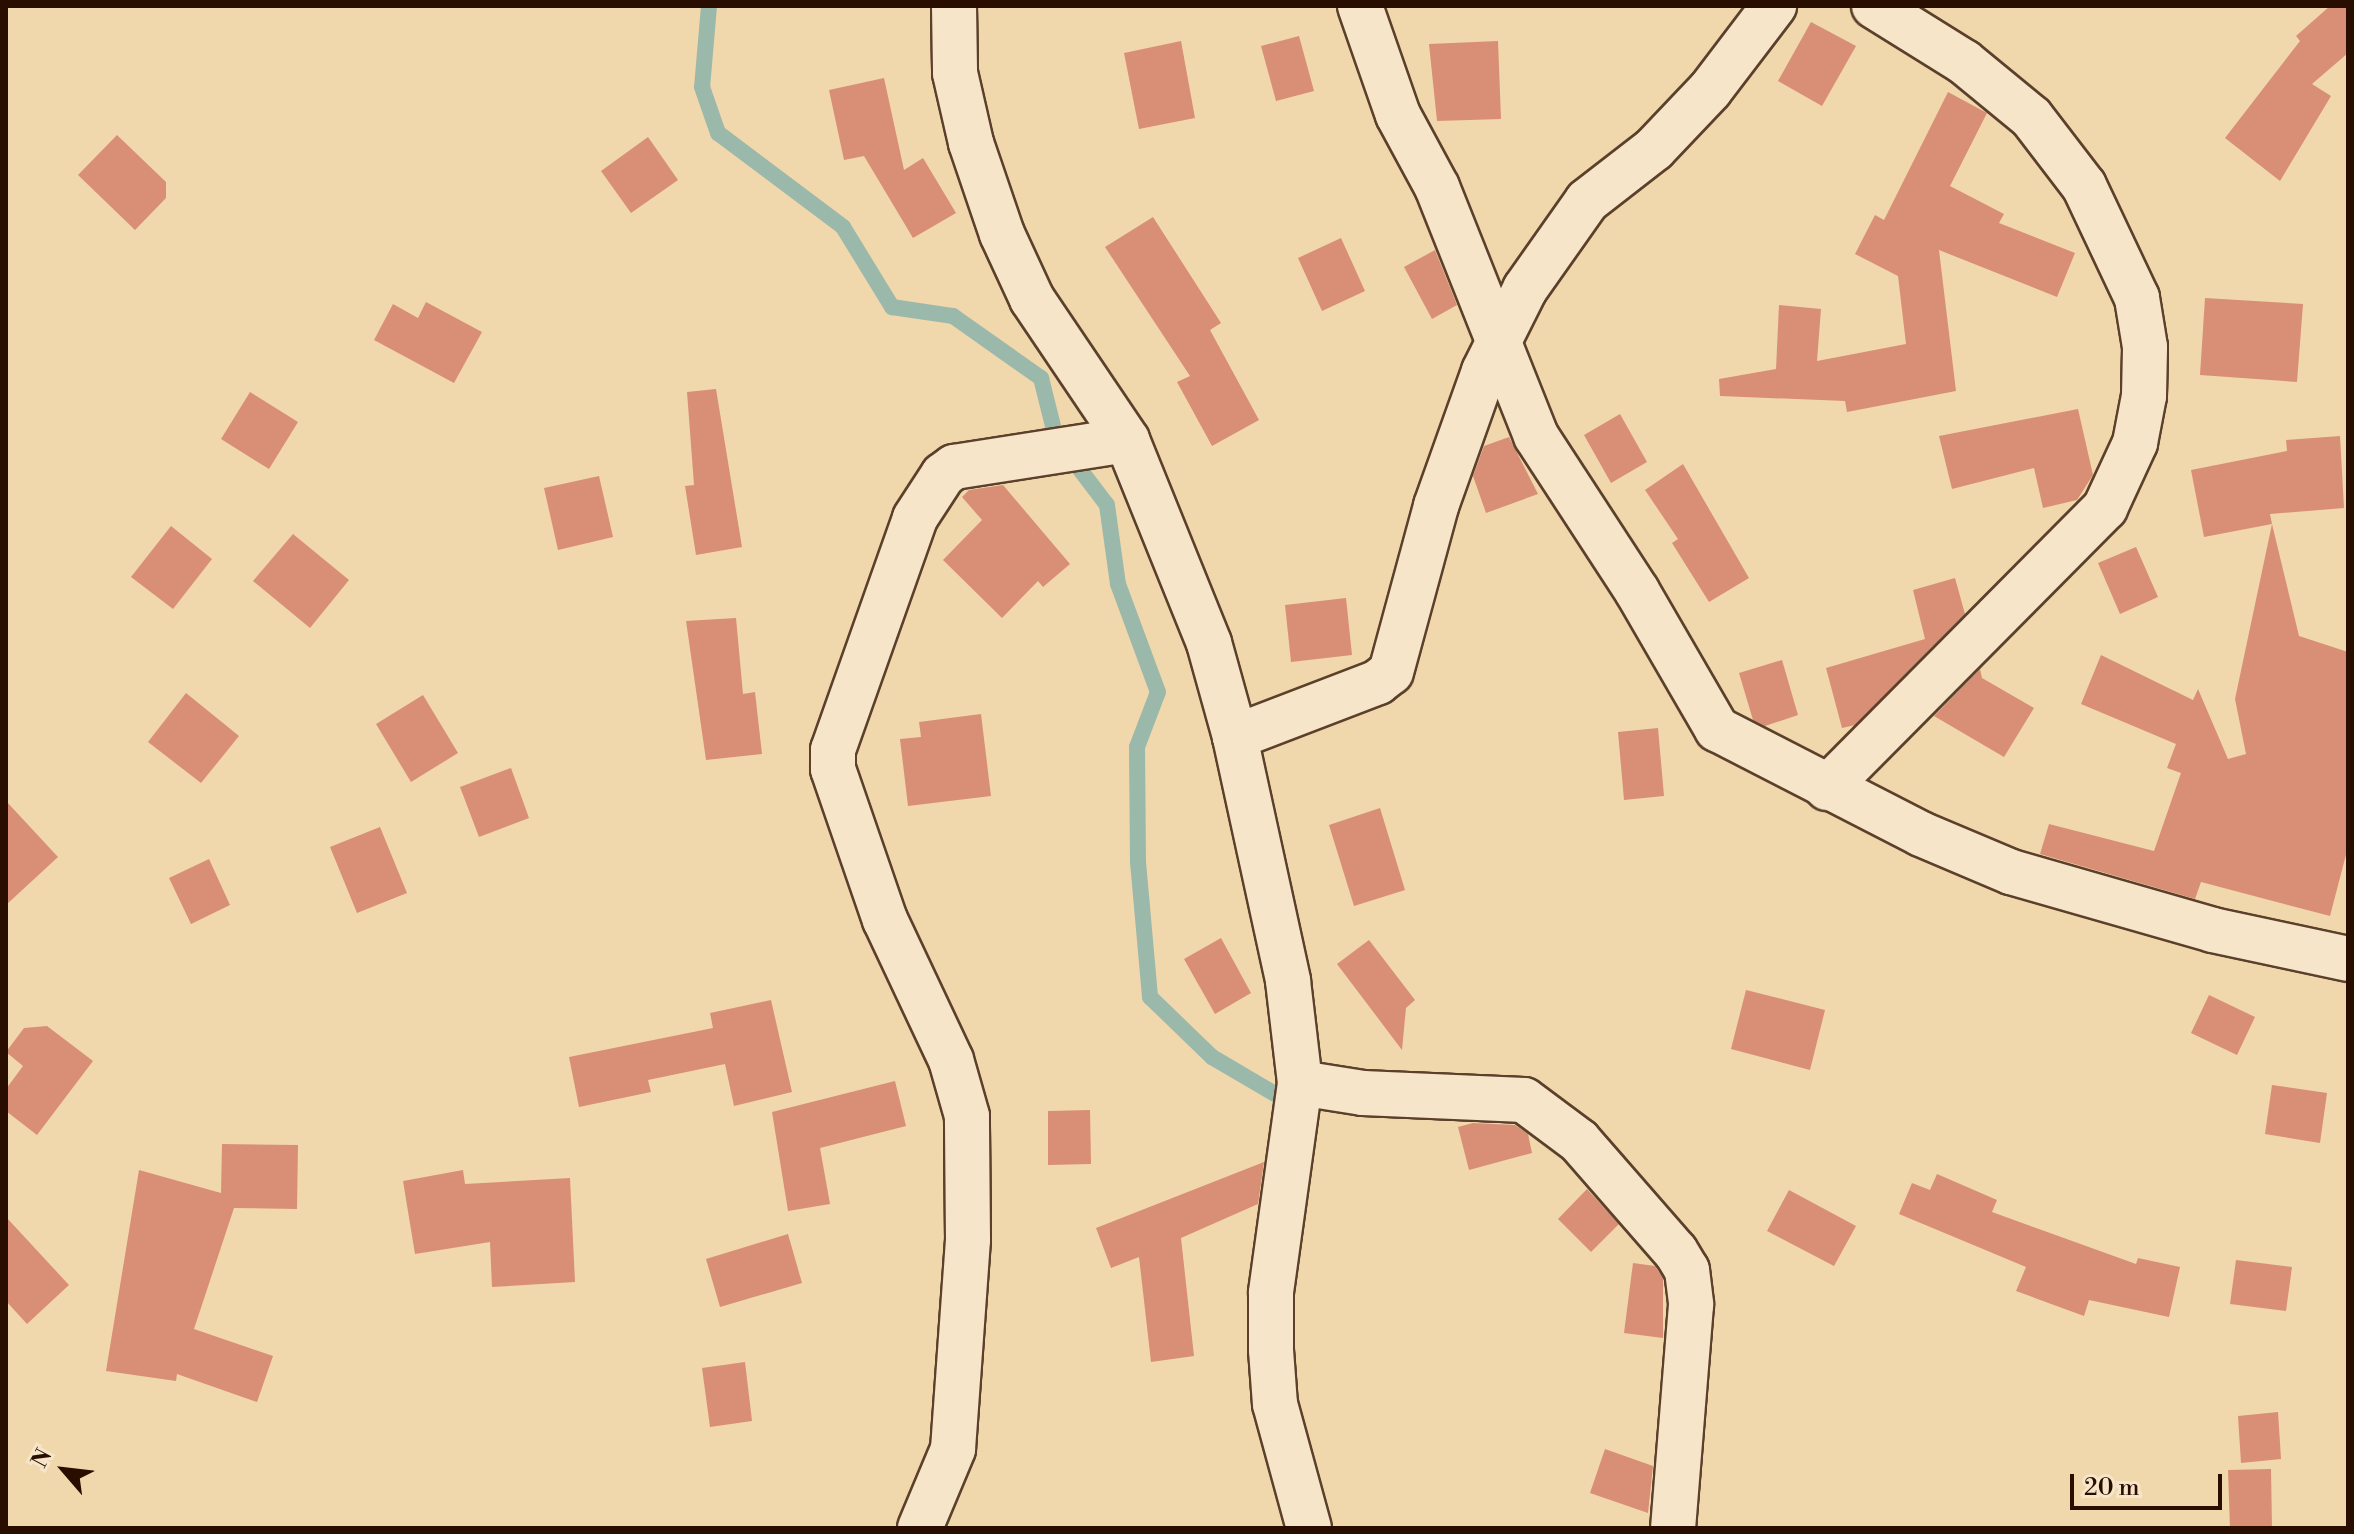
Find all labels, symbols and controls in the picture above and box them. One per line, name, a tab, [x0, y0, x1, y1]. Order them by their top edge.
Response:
north arrow	[24, 1430, 104, 1510]
text: N	[26, 1444, 58, 1473]
scale bar	[2074, 1458, 2226, 1508]
text: 20 m	[2084, 1473, 2140, 1503]

